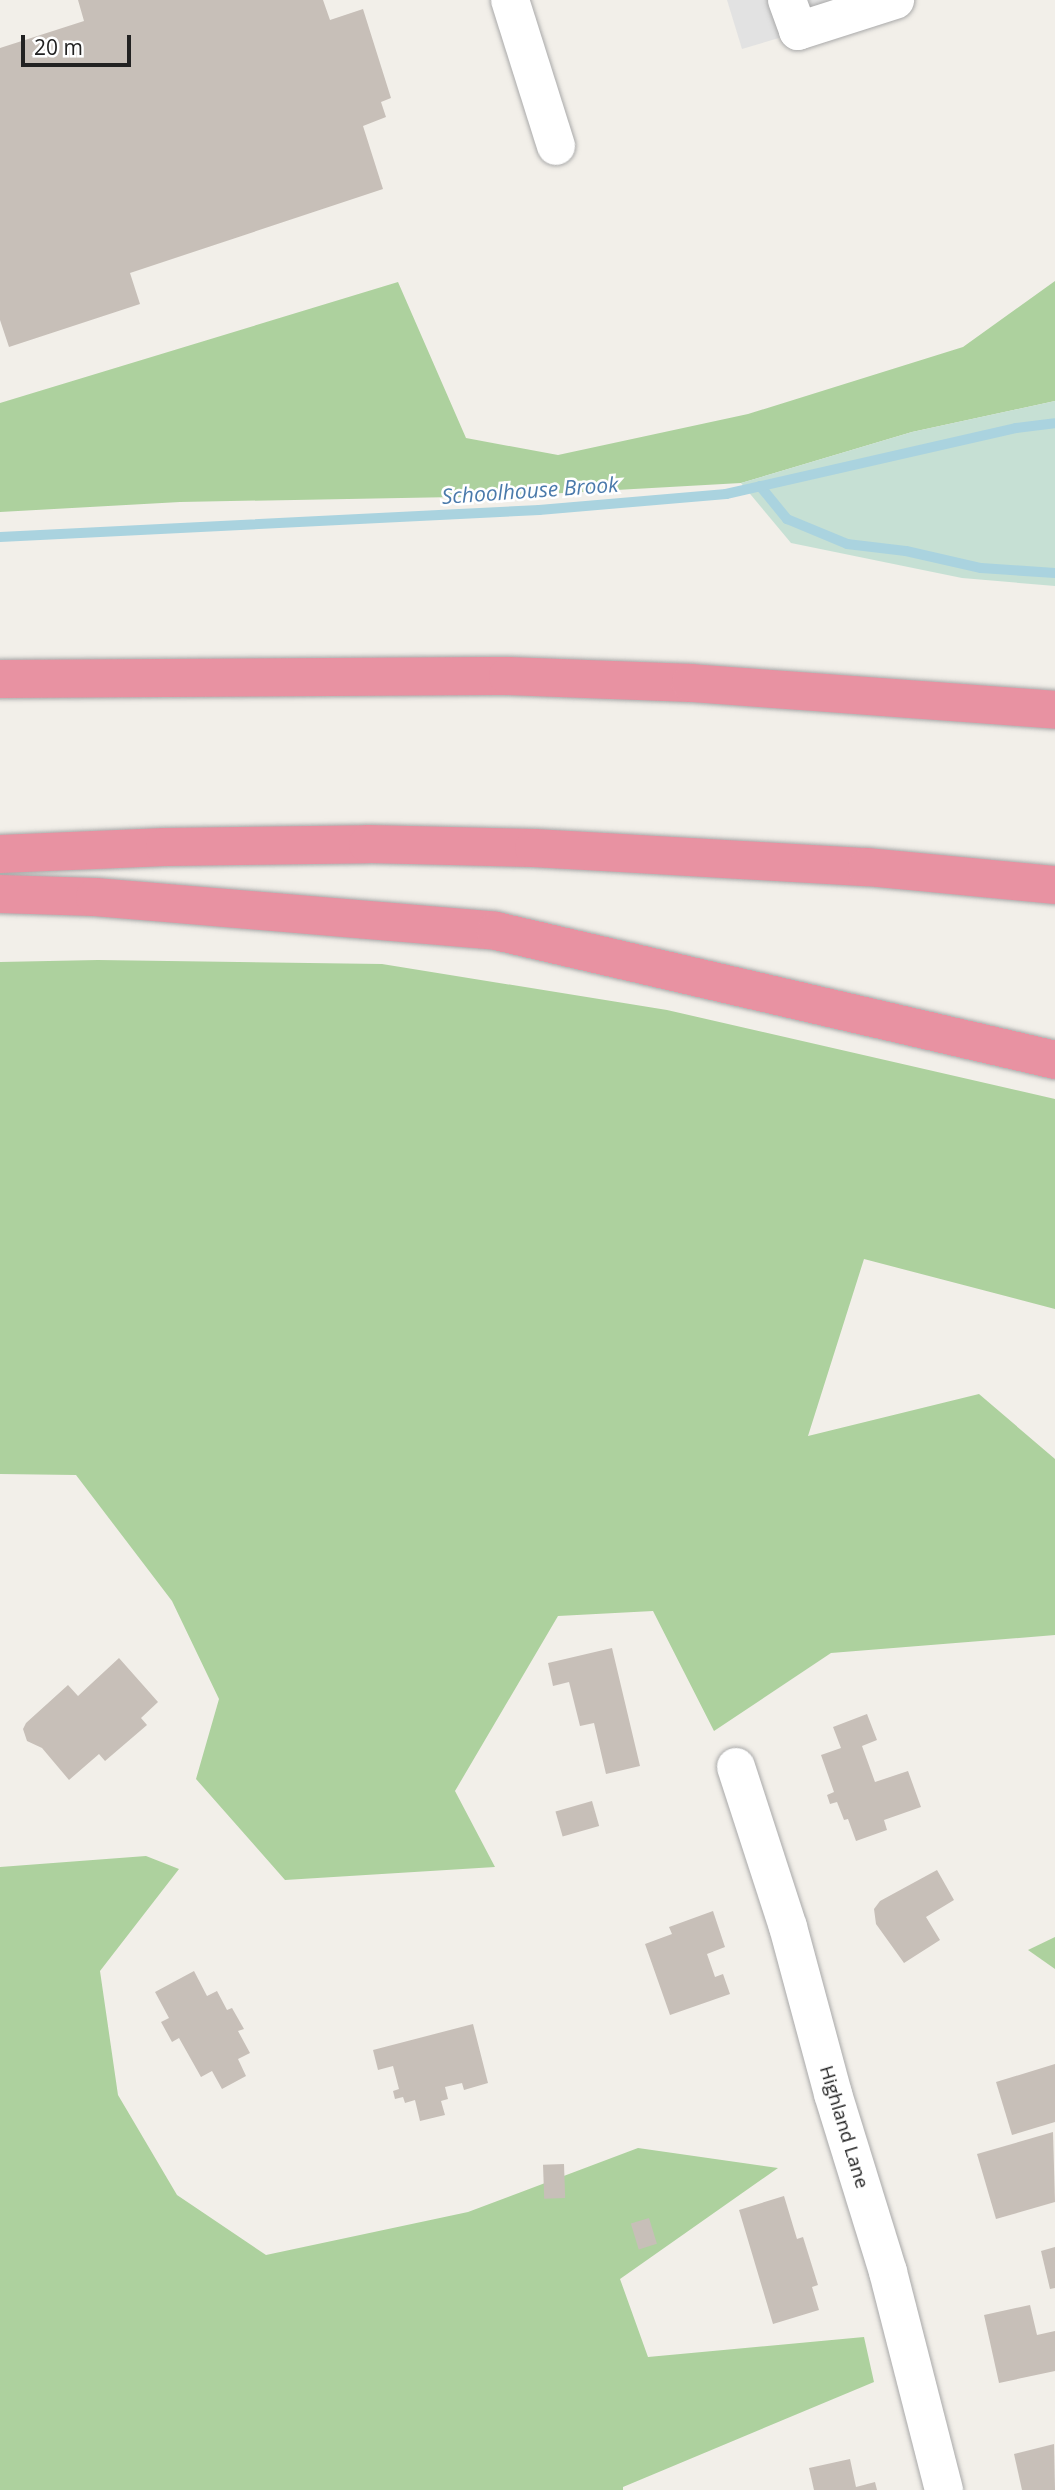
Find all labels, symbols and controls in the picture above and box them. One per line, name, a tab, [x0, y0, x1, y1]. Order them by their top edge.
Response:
scale bar	[24, 21, 135, 65]
text: 20 m	[34, 33, 83, 61]
water label: Schoolhouse Brook	[441, 471, 619, 509]
street label: Highland Lane	[815, 2063, 873, 2191]

